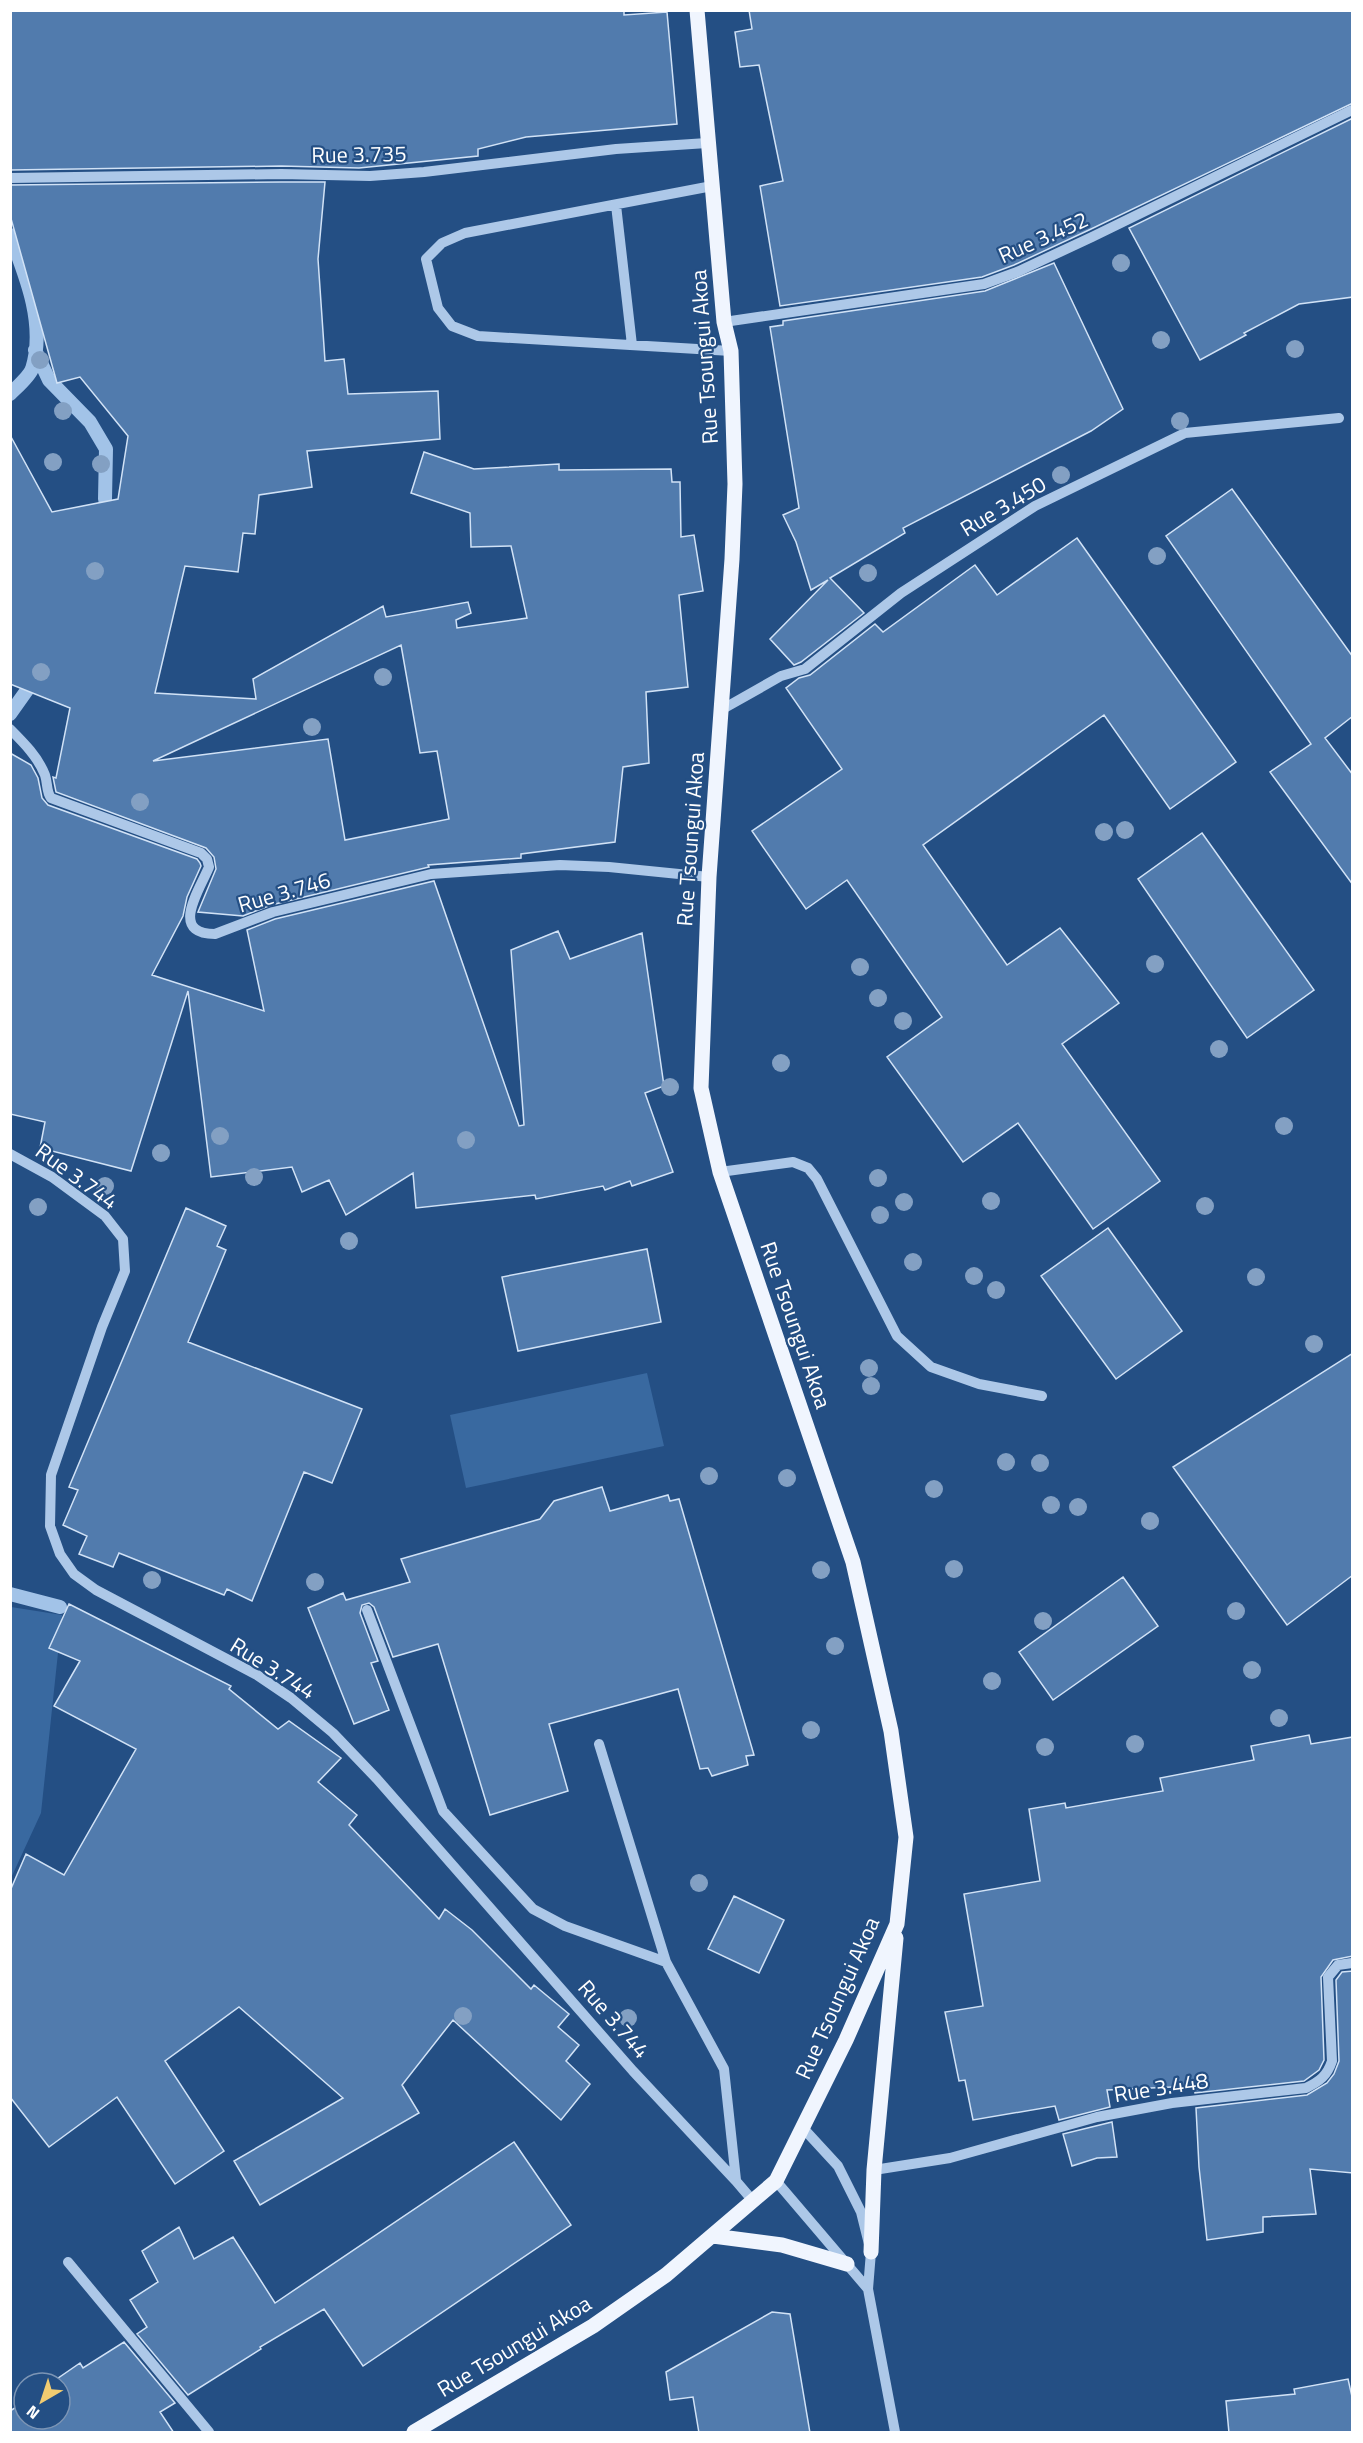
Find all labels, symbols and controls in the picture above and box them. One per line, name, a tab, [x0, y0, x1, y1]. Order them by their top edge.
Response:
street label: Rue 3.735	[311, 136, 407, 172]
street label: Rue 3.452	[993, 202, 1093, 272]
street label: Rue Tsoungui Akoa	[681, 269, 727, 445]
street label: Rue 3.450	[953, 467, 1053, 545]
street label: Rue Tsoungui Akoa	[667, 751, 713, 927]
street label: Rue 3.746	[234, 863, 334, 921]
street label: Rue 3.744	[29, 1134, 125, 1218]
street label: Rue Tsoungui Akoa	[751, 1237, 841, 1413]
street label: Rue 3.744	[224, 1628, 322, 1708]
street label: Rue Tsoungui Akoa	[786, 1911, 888, 2085]
street label: Rue 3.744	[570, 1972, 658, 2066]
street label: Rue 3.448	[1111, 2063, 1211, 2111]
street label: Rue Tsoungui Akoa	[430, 2286, 598, 2406]
north arrow	[12, 2371, 72, 2431]
text: N	[21, 2400, 44, 2425]

